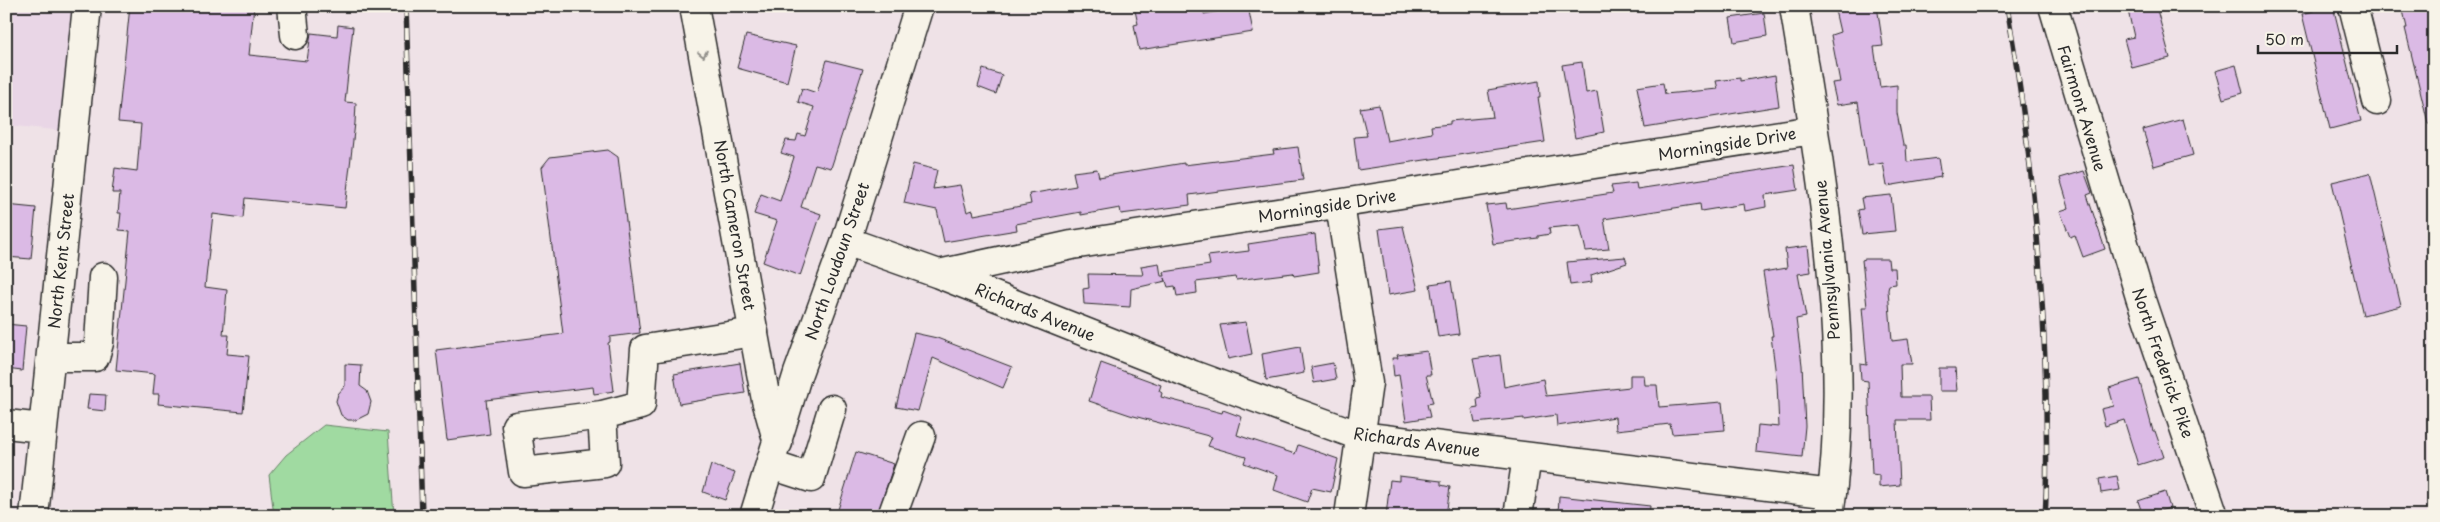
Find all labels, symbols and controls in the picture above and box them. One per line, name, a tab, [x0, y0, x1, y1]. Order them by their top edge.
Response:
scale bar	[2258, 22, 2396, 54]
text: 50 m	[2265, 27, 2304, 50]
street label: Fairmont Avenue	[2052, 42, 2114, 174]
one-way arrow	[697, 50, 708, 59]
street label: Morningside Drive	[1656, 120, 1798, 166]
street label: North Cameron Street	[709, 138, 763, 312]
street label: North Loudoun Street	[798, 178, 874, 343]
street label: Pennsylvania Avenue	[1807, 179, 1845, 341]
street label: Morningside Drive	[1256, 182, 1398, 228]
street label: North Kent Street	[41, 191, 79, 330]
street label: Richards Avenue	[972, 276, 1099, 346]
street label: North Frederick Pike	[2127, 284, 2201, 441]
street label: Richards Avenue	[1352, 420, 1482, 462]

